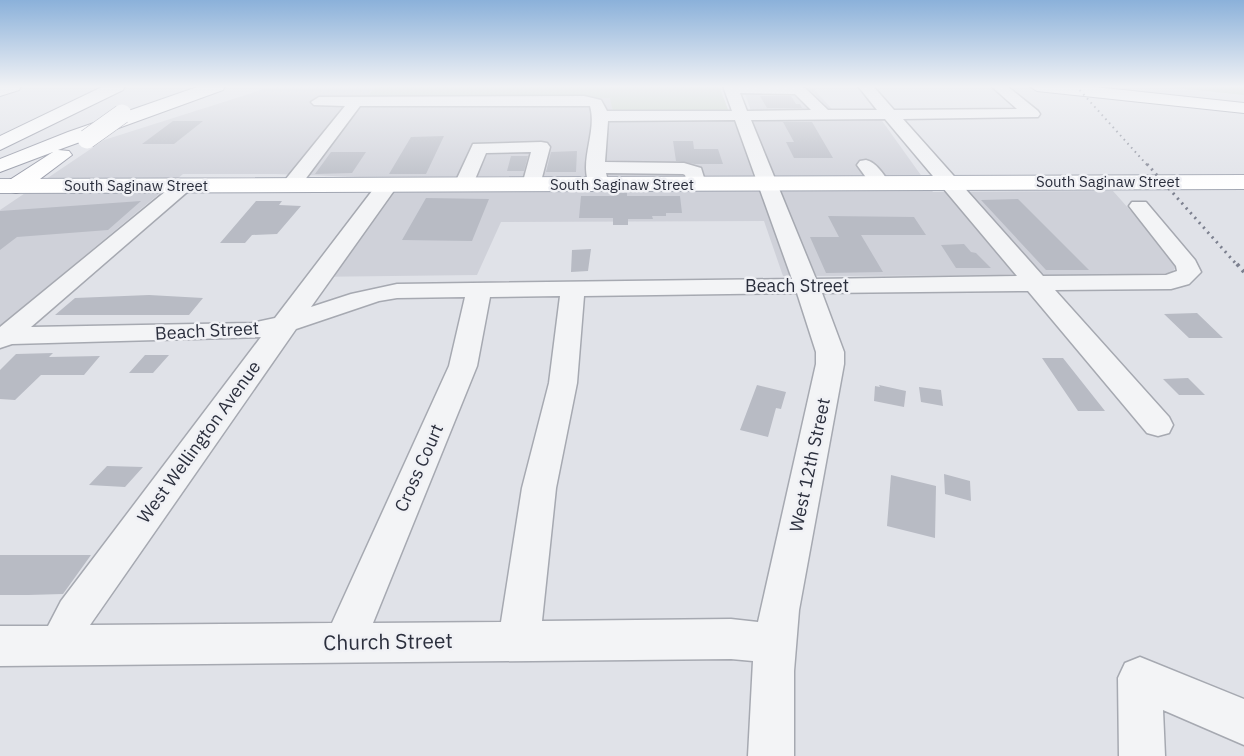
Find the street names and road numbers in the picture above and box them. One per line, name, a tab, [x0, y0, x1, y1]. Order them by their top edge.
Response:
street label: South Saginaw Street	[1036, 172, 1180, 191]
street label: South Saginaw Street	[550, 175, 694, 194]
street label: South Saginaw Street	[64, 176, 208, 195]
street label: Beach Street	[745, 274, 849, 297]
street label: Beach Street	[154, 316, 260, 345]
street label: West Wellington Avenue	[132, 356, 265, 527]
street label: West 12th Street	[784, 396, 835, 534]
street label: Cross Court	[389, 420, 448, 515]
street label: Church Street	[323, 626, 453, 656]

